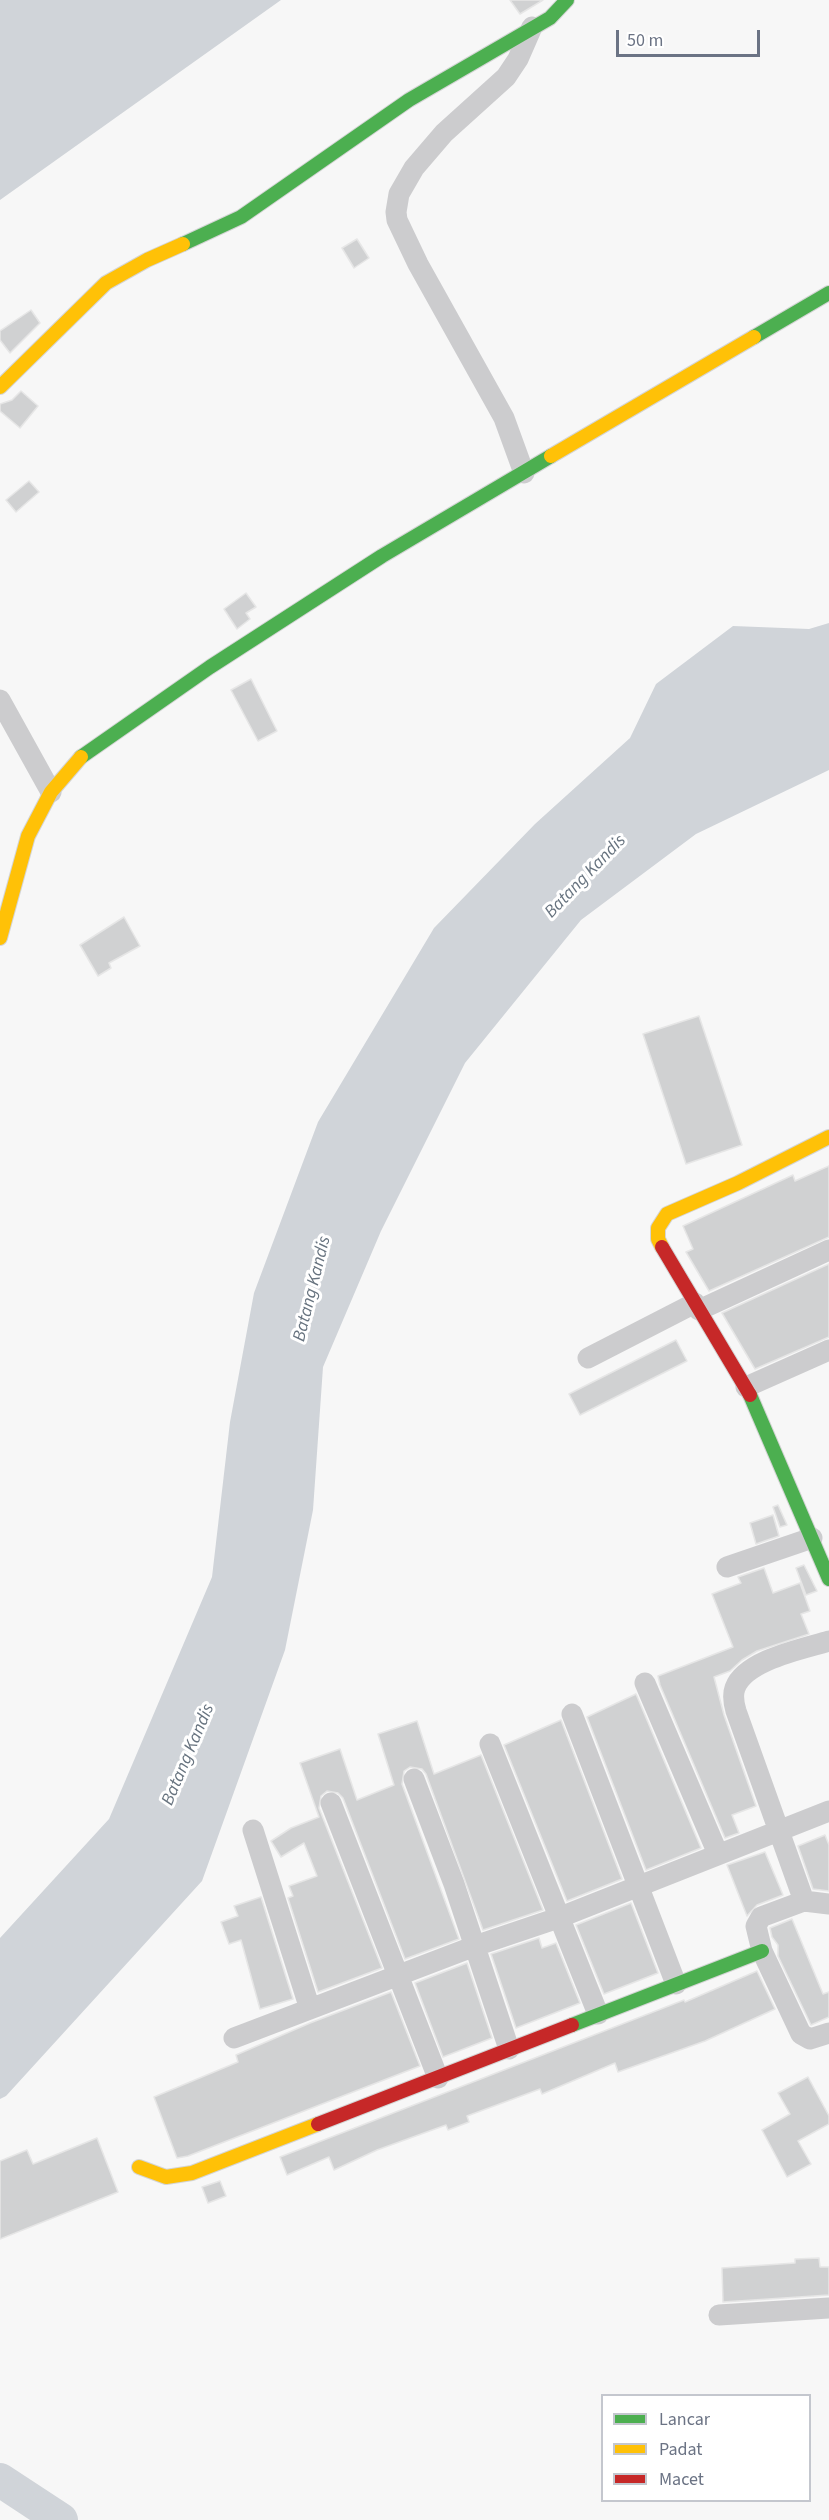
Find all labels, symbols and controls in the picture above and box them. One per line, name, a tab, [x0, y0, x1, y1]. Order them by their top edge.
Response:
scale bar	[619, 18, 763, 56]
text: 50 m	[627, 28, 663, 53]
water label: Batang Kandis	[541, 831, 631, 923]
water label: Batang Kandis	[289, 1234, 337, 1344]
water label: Batang Kandis	[158, 1701, 220, 1809]
legend	[601, 2394, 811, 2502]
text: Lancar	[659, 2407, 710, 2432]
text: Padat	[659, 2437, 702, 2462]
text: Macet	[659, 2467, 704, 2492]

